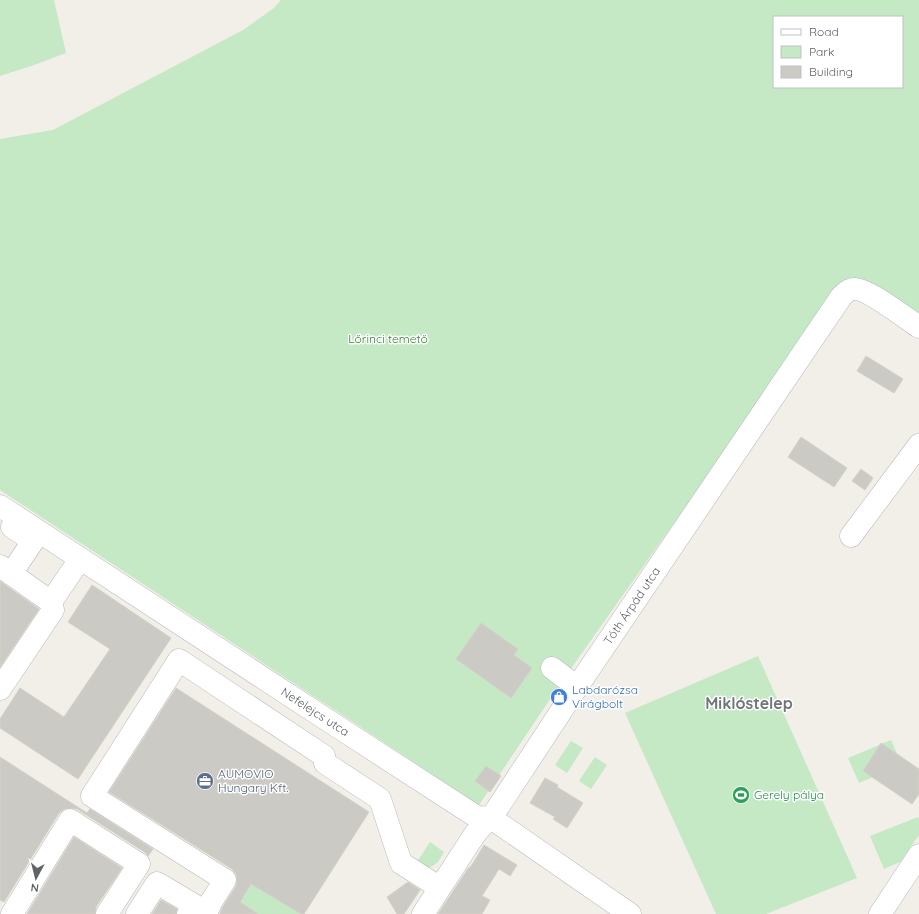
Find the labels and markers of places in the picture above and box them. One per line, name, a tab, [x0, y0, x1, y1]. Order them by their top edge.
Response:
place label: Labdarózsa Virágbolt	[572, 682, 638, 711]
shop icon: Labdarózsa Virágbolt	[549, 687, 569, 707]
place label: AUMOVIO Hungary Kft.	[218, 766, 289, 795]
office icon: AUMOVIO Hungary Kft.	[195, 771, 215, 791]
sports icon: Gerely pálya	[731, 785, 751, 805]
place label: Gerely pálya	[754, 787, 824, 802]

